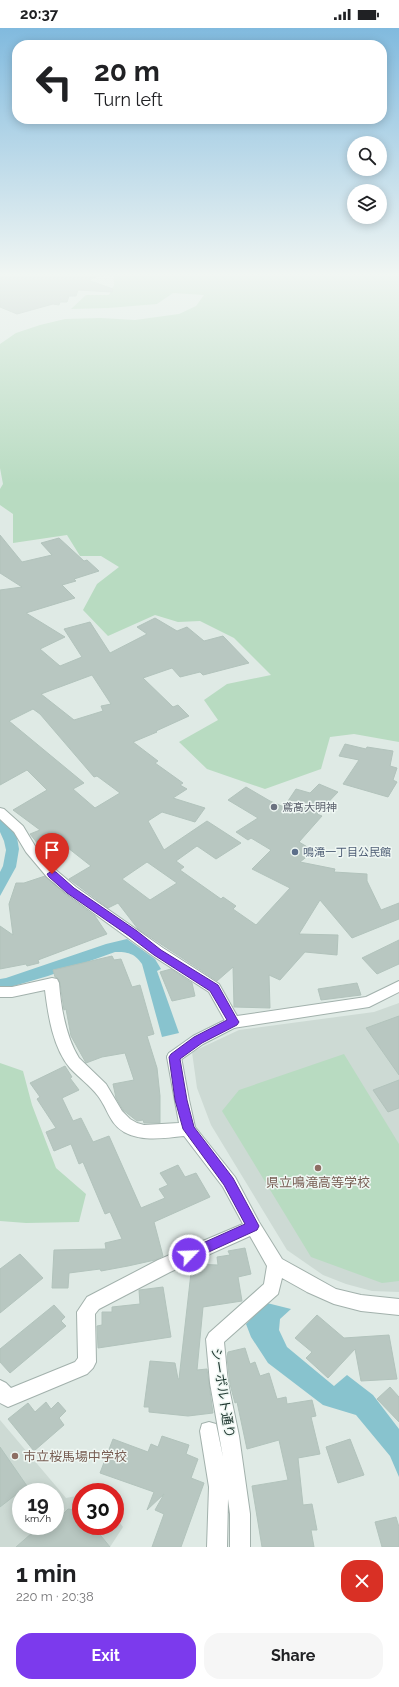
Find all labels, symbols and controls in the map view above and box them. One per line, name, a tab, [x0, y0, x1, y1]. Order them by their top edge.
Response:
text: 20:37	[20, 5, 58, 23]
text: 20 m	[94, 55, 160, 88]
icon: left	[28, 56, 80, 108]
text: Turn left	[94, 89, 163, 110]
map controls	[347, 136, 387, 224]
button: search	[347, 136, 387, 176]
button: layers	[347, 184, 387, 224]
place label: 鳶髙大明神	[282, 801, 337, 814]
marker: 鳶髙大明神	[269, 802, 279, 812]
pin	[35, 833, 69, 874]
icon: arrive	[41, 839, 63, 861]
place label: 鳴滝一丁目公民館	[303, 846, 391, 859]
marker: 鳴滝一丁目公民館	[290, 847, 300, 857]
marker: 県立鳴滝高等学校	[313, 1163, 323, 1173]
place label: 県立鳴滝高等学校	[266, 1175, 370, 1190]
position arrow	[168, 1234, 210, 1276]
street label: シーボルト通り	[208, 1347, 238, 1439]
place label: 市立桜馬場中学校	[23, 1449, 127, 1464]
marker: 市立桜馬場中学校	[10, 1451, 20, 1461]
speed limit sign: 30	[72, 1483, 124, 1535]
text: 19	[27, 1492, 49, 1516]
text: km/h	[25, 1513, 51, 1524]
text: 1 min	[16, 1559, 77, 1588]
button: close	[341, 1560, 383, 1602]
text: 220 m · 20:38	[16, 1589, 94, 1604]
button: Exit	[16, 1633, 196, 1679]
button: Share	[204, 1633, 383, 1679]

